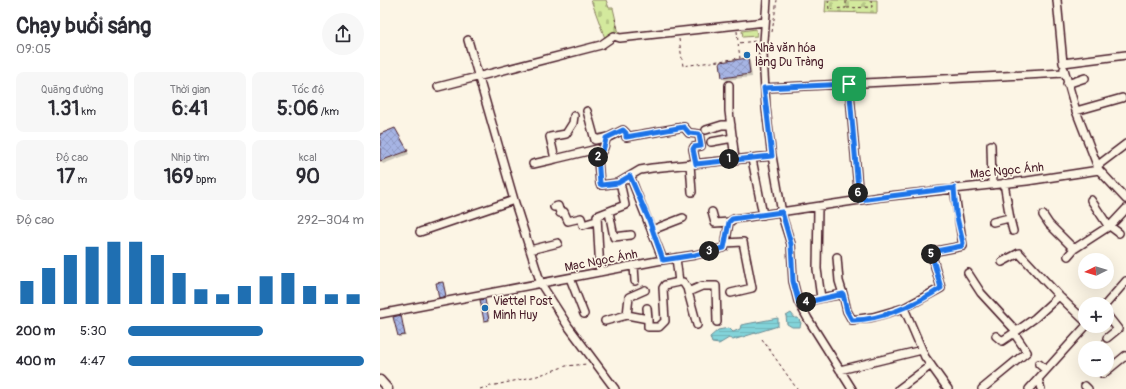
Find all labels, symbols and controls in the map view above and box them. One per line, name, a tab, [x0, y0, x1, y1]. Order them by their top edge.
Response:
text: Chạy buổi sáng	[16, 12, 151, 40]
button: share	[322, 13, 364, 55]
text: 09:05	[16, 41, 51, 57]
place label: Nhà văn hóa làng Du Tràng	[755, 41, 824, 70]
marker: Nhà văn hóa làng Du Tràng	[742, 50, 752, 60]
pin	[832, 67, 866, 101]
icon: arrive	[838, 73, 860, 95]
text: Quãng đường	[41, 83, 103, 96]
text: Thời gian	[170, 83, 210, 96]
text: Tốc độ	[292, 83, 324, 96]
text: 1.31	[48, 96, 79, 121]
text: 6:41	[172, 96, 208, 121]
text: 5:06	[277, 96, 318, 121]
text: km	[79, 105, 96, 118]
text: /km	[318, 105, 339, 118]
pin: 2	[588, 147, 608, 167]
pin: 1	[719, 149, 739, 169]
text: 2	[595, 150, 601, 163]
text: Độ cao	[56, 151, 88, 164]
text: Nhịp tim	[171, 151, 209, 164]
text: kcal	[299, 151, 317, 164]
text: 1	[727, 152, 731, 165]
street label: Mạc Ngọc Ánh	[969, 159, 1045, 182]
text: 17	[57, 164, 75, 189]
text: 169	[164, 164, 194, 189]
text: 90	[296, 164, 320, 189]
text: m	[75, 173, 87, 186]
text: bpm	[194, 173, 216, 186]
pin: 6	[848, 183, 868, 203]
text: 6	[855, 186, 861, 199]
text: Độ cao	[16, 212, 54, 228]
text: 292–304 m	[297, 212, 364, 228]
pin: 3	[699, 241, 719, 261]
text: 3	[706, 244, 712, 257]
pin: 5	[921, 244, 941, 264]
street label: Mạc Ngọc Ánh	[563, 246, 639, 275]
text: 5	[928, 247, 934, 260]
north arrow	[1078, 253, 1114, 289]
map controls	[1078, 253, 1114, 377]
pin: 4	[796, 292, 816, 312]
place label: Viettel Post Minh Huy	[493, 294, 553, 323]
text: 4	[803, 295, 809, 308]
button: +	[1078, 297, 1114, 333]
marker: Viettel Post Minh Huy	[480, 303, 490, 313]
text: 200 m	[16, 323, 55, 339]
text: 5:30	[80, 323, 107, 339]
button: −	[1078, 341, 1114, 377]
text: 400 m	[16, 353, 56, 369]
text: 4:47	[80, 353, 105, 369]

